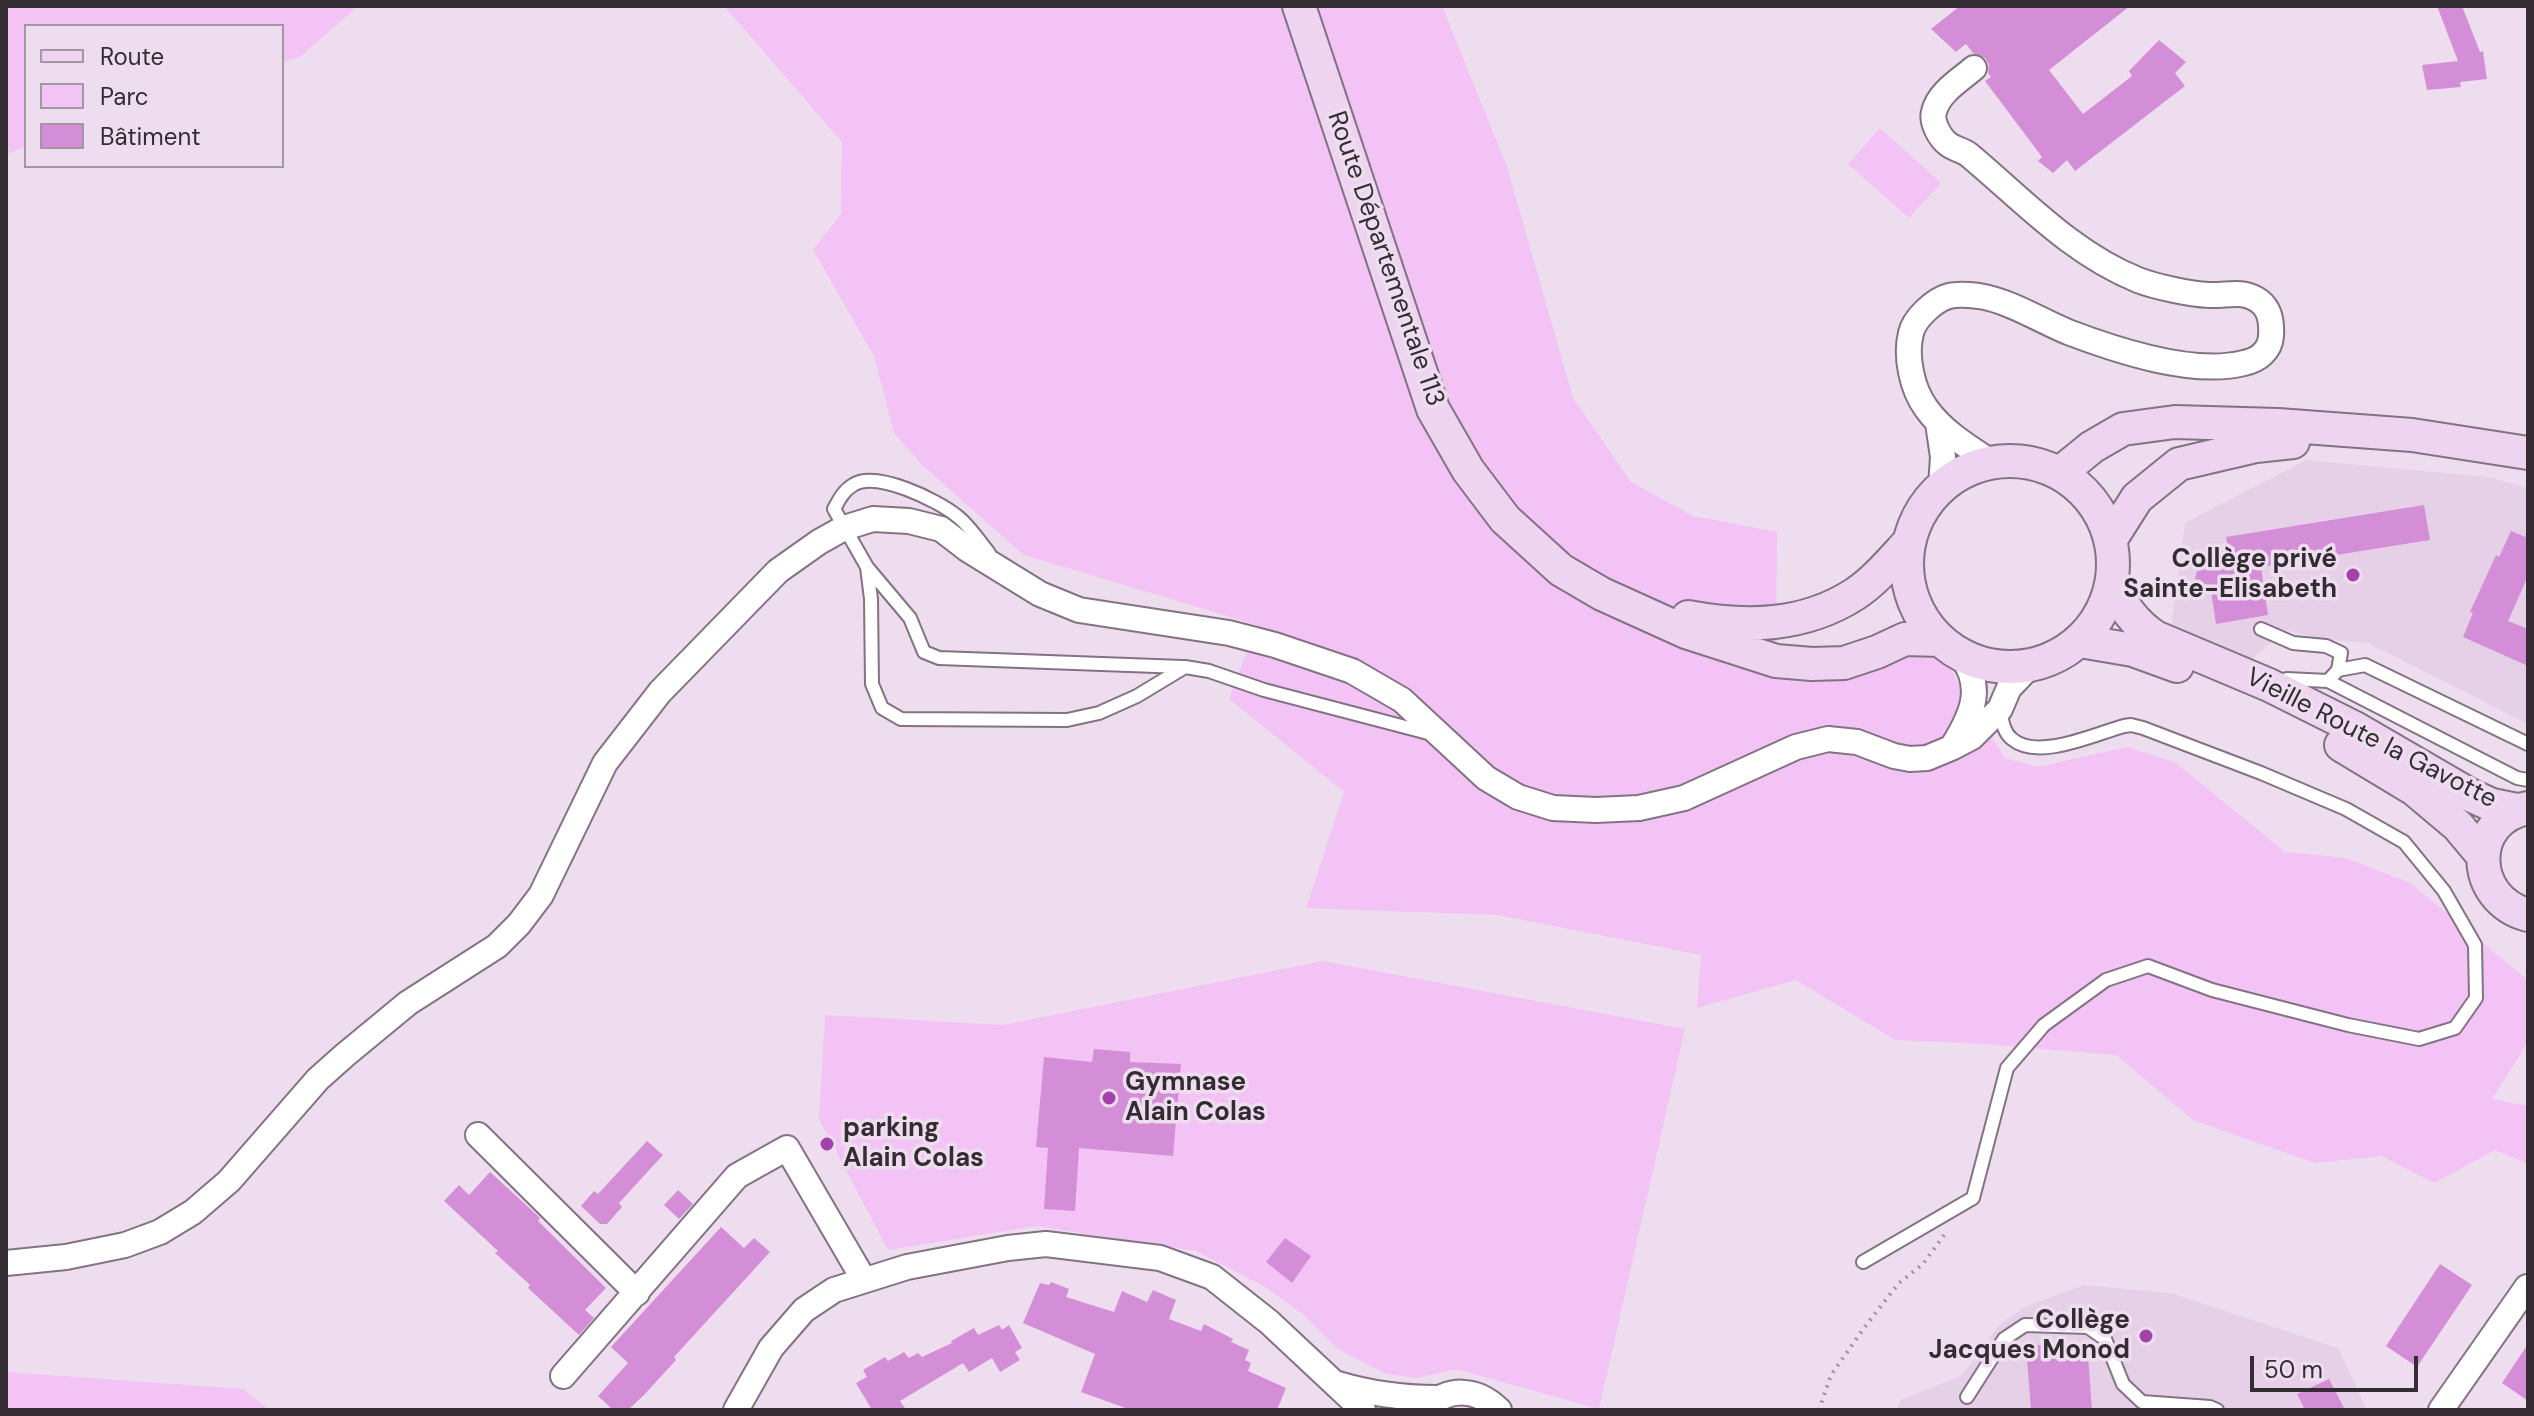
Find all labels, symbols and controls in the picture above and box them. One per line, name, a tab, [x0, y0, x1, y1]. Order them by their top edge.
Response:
legend	[24, 24, 284, 168]
text: Route	[100, 41, 164, 72]
text: Parc	[100, 81, 149, 112]
street label: Route Départementale 113	[1320, 107, 1450, 411]
text: Bâtiment	[100, 121, 201, 152]
place label: Collège privé Sainte-Elisabeth	[2123, 544, 2337, 606]
marker: Collège privé Sainte-Elisabeth	[2344, 566, 2362, 584]
street label: Vieille Route la Gavotte	[2240, 662, 2502, 816]
place label: Gymnase Alain Colas	[1125, 1067, 1266, 1128]
marker: Gymnase Alain Colas	[1100, 1089, 1118, 1107]
place label: parking Alain Colas	[843, 1113, 984, 1174]
marker: parking Alain Colas	[818, 1135, 836, 1153]
place label: Collège Jacques Monod	[1928, 1305, 2130, 1366]
marker: Collège Jacques Monod	[2137, 1327, 2155, 1345]
scale bar	[2254, 1340, 2422, 1390]
text: 50 m	[2264, 1354, 2323, 1385]

